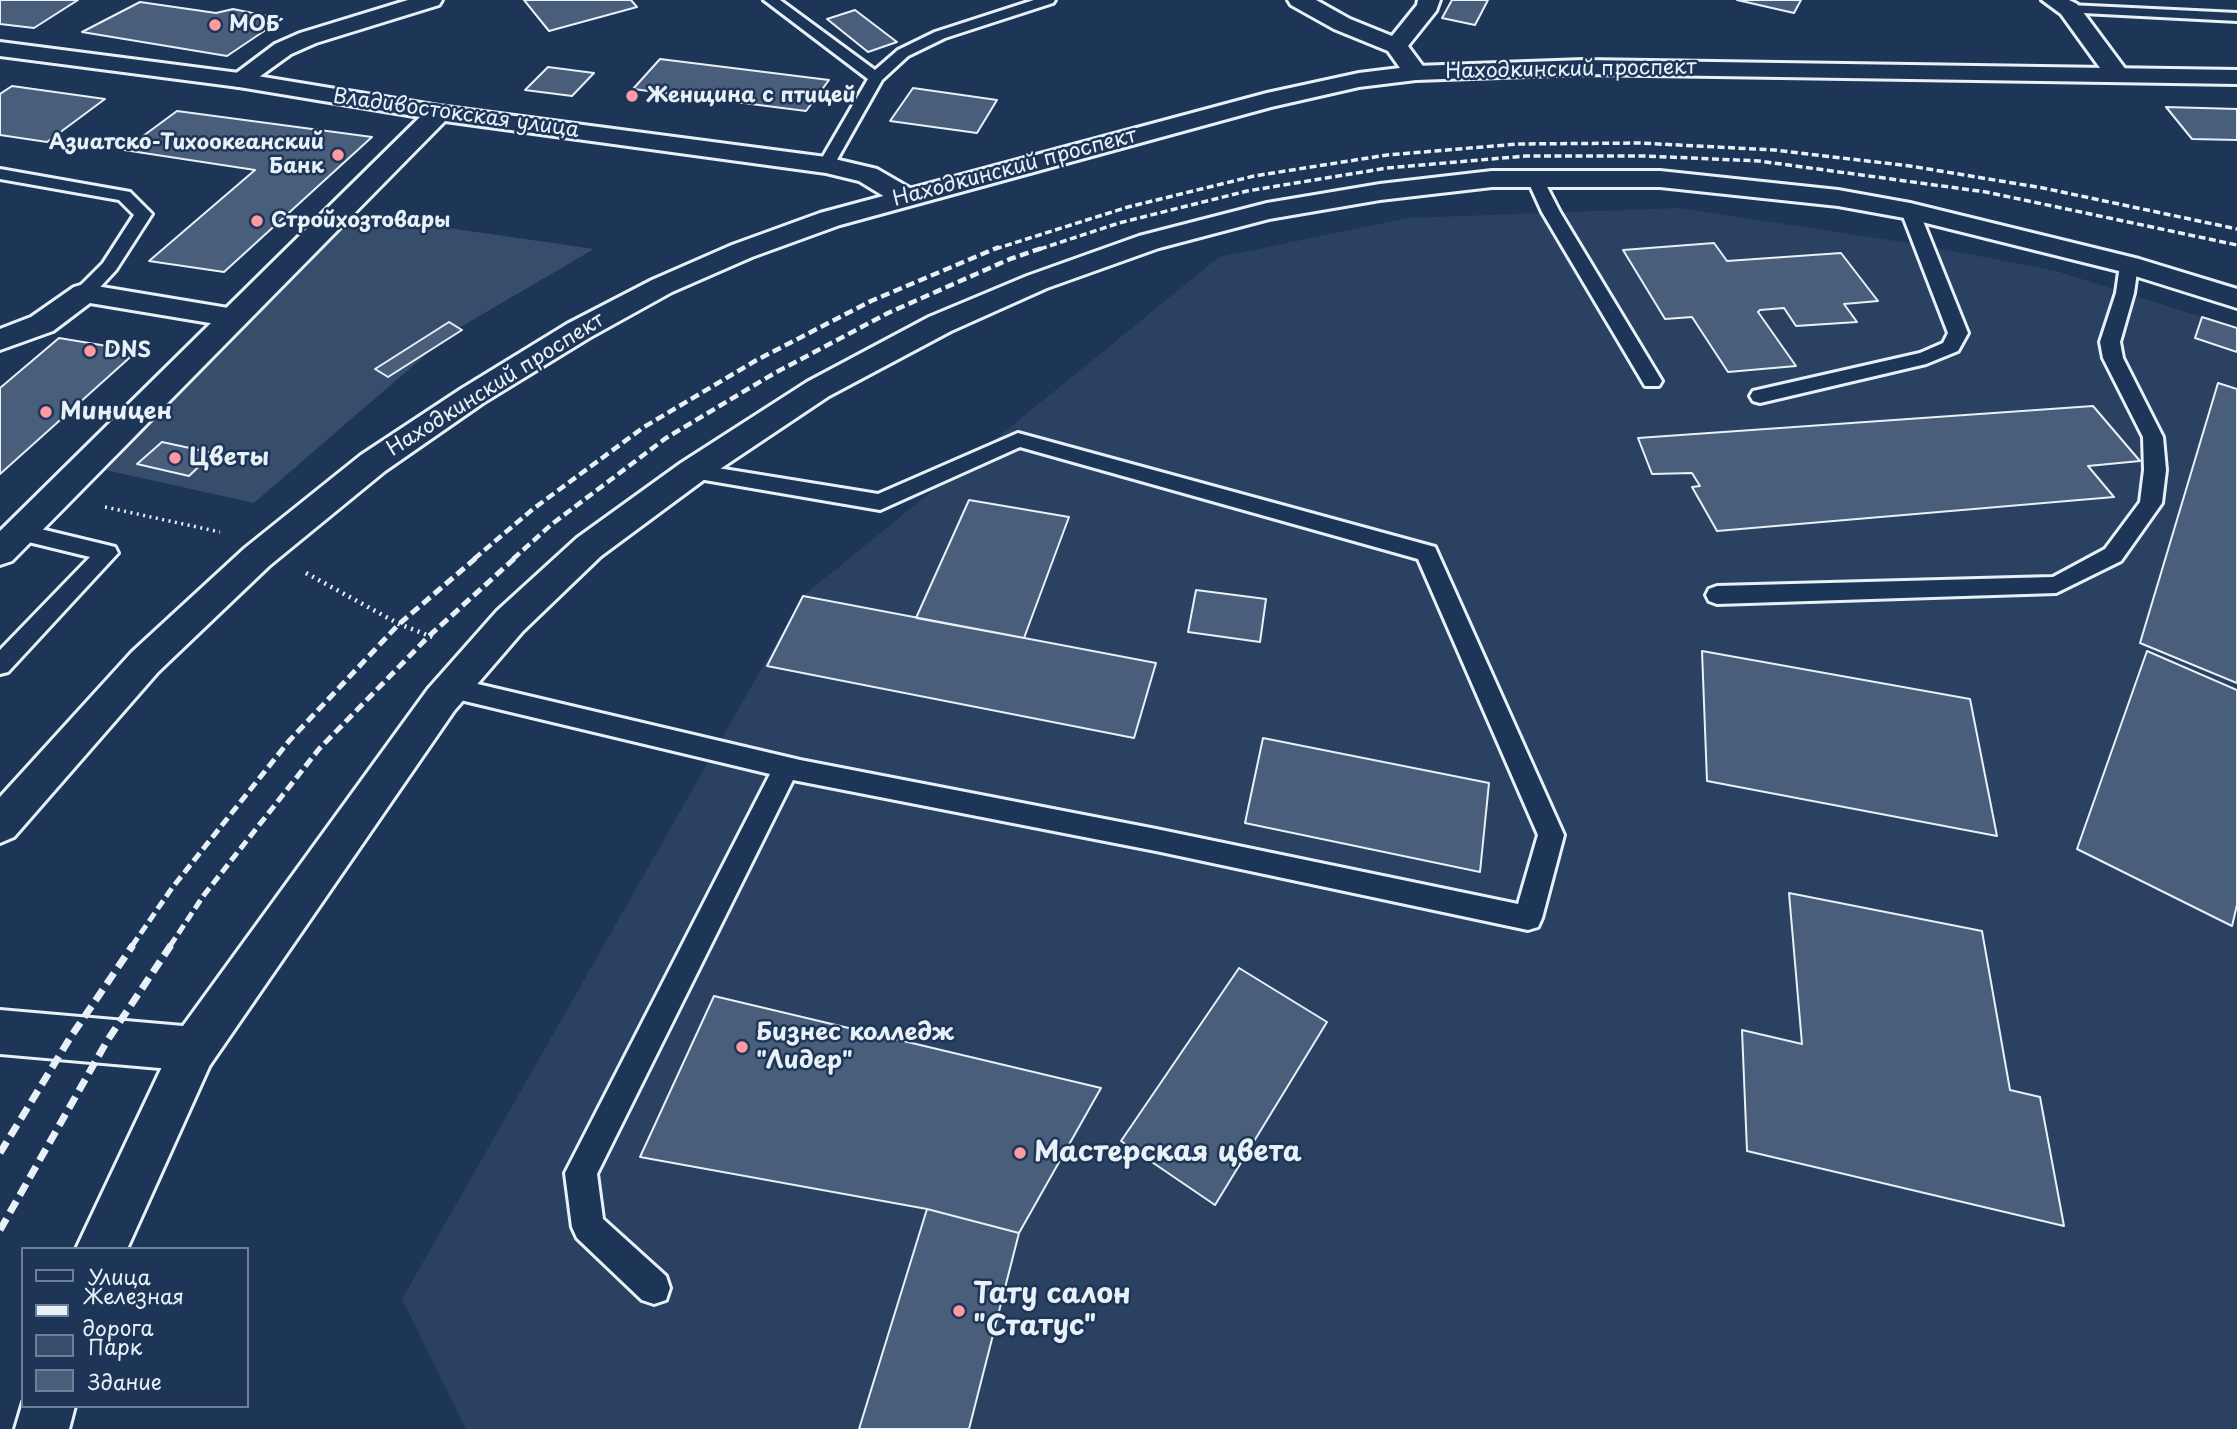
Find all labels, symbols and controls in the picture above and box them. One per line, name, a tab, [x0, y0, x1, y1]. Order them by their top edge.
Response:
place label: МОБ	[229, 12, 279, 38]
marker: МОБ	[207, 17, 223, 33]
street label: Находкинский проспект	[1445, 55, 1697, 85]
place label: Женщина с птицей	[646, 83, 856, 109]
street label: Владивостокская улица	[331, 84, 581, 144]
marker: Женщина с птицей	[624, 88, 640, 104]
street label: Находкинский проспект	[890, 123, 1140, 213]
place label: Азиатско-Тихоокеанский Банк	[49, 130, 324, 180]
marker: Азиатско-Тихоокеанский Банк	[330, 147, 346, 163]
place label: Стройхозтовары	[271, 208, 450, 234]
marker: Стройхозтовары	[249, 213, 265, 229]
street label: Находкинский проспект	[383, 308, 609, 462]
place label: DNS	[104, 338, 151, 364]
marker: DNS	[82, 343, 98, 359]
place label: Миницен	[60, 398, 172, 426]
marker: Миницен	[38, 404, 54, 420]
place label: Цветы	[189, 444, 269, 472]
marker: Цветы	[167, 450, 183, 466]
place label: Бизнес колледж "Лидер"	[756, 1019, 954, 1075]
marker: Бизнес колледж "Лидер"	[734, 1039, 750, 1055]
place label: Мастерская цвета	[1034, 1136, 1302, 1170]
marker: Мастерская цвета	[1012, 1145, 1028, 1161]
legend	[21, 1247, 248, 1408]
text: Улица	[88, 1260, 151, 1292]
place label: Тату салон "Статус"	[973, 1278, 1131, 1344]
text: Железная дорога	[83, 1279, 184, 1343]
marker: Тату салон "Статус"	[951, 1303, 967, 1319]
text: Парк	[88, 1330, 142, 1362]
text: Здание	[88, 1365, 162, 1397]

